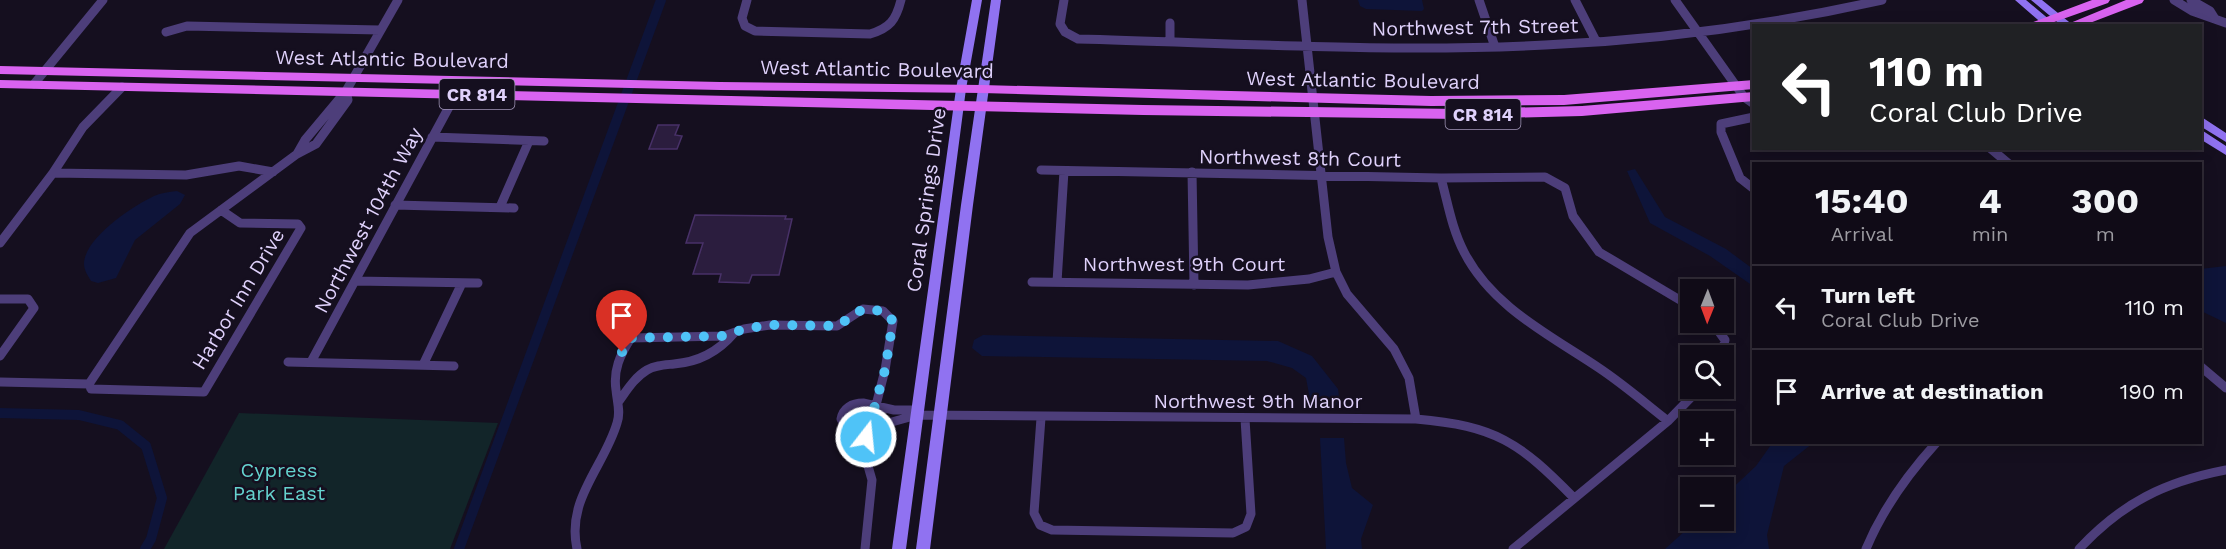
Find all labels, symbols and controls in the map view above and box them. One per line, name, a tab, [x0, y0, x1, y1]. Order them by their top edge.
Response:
street label: Northwest 7th Street	[1372, 13, 1579, 41]
street label: West Atlantic Boulevard	[275, 45, 509, 73]
text: 110 m	[1869, 47, 1984, 96]
icon: left	[1770, 48, 1848, 126]
street label: West Atlantic Boulevard	[760, 55, 994, 83]
street label: West Atlantic Boulevard	[1246, 66, 1480, 94]
road number: CR 814	[440, 79, 514, 109]
text: Coral Club Drive	[1869, 97, 2083, 129]
road number: CR 814	[1446, 99, 1520, 129]
street label: Coral Springs Drive	[901, 106, 951, 294]
street label: Northwest 104th Way	[309, 122, 428, 317]
street label: Northwest 8th Court	[1199, 144, 1402, 172]
text: 15:40	[1815, 180, 1909, 222]
text: 4	[1978, 180, 2002, 222]
text: 300	[2071, 180, 2139, 222]
text: Arrival	[1831, 222, 1893, 246]
text: min	[1972, 222, 2008, 246]
text: m	[2096, 222, 2115, 246]
street label: Harbor Inn Drive	[186, 224, 290, 374]
street label: Northwest 9th Court	[1083, 252, 1286, 276]
north arrow	[1680, 279, 1734, 333]
map controls	[1680, 279, 1734, 531]
text: Turn left	[1821, 283, 1915, 308]
pin	[596, 290, 647, 352]
icon: left	[1770, 291, 1803, 324]
text: 110 m	[2125, 295, 2184, 320]
icon: arrive	[605, 299, 638, 332]
text: Coral Club Drive	[1821, 308, 1979, 332]
button: search	[1680, 345, 1734, 399]
icon: arrive	[1770, 375, 1803, 408]
text: Arrive at destination	[1821, 379, 2044, 404]
text: 190 m	[2120, 379, 2184, 404]
street label: Northwest 9th Manor	[1153, 389, 1363, 413]
position arrow	[834, 405, 898, 469]
button: +	[1680, 411, 1734, 465]
park label: Cypress Park East	[233, 458, 326, 505]
button: −	[1680, 477, 1734, 531]

